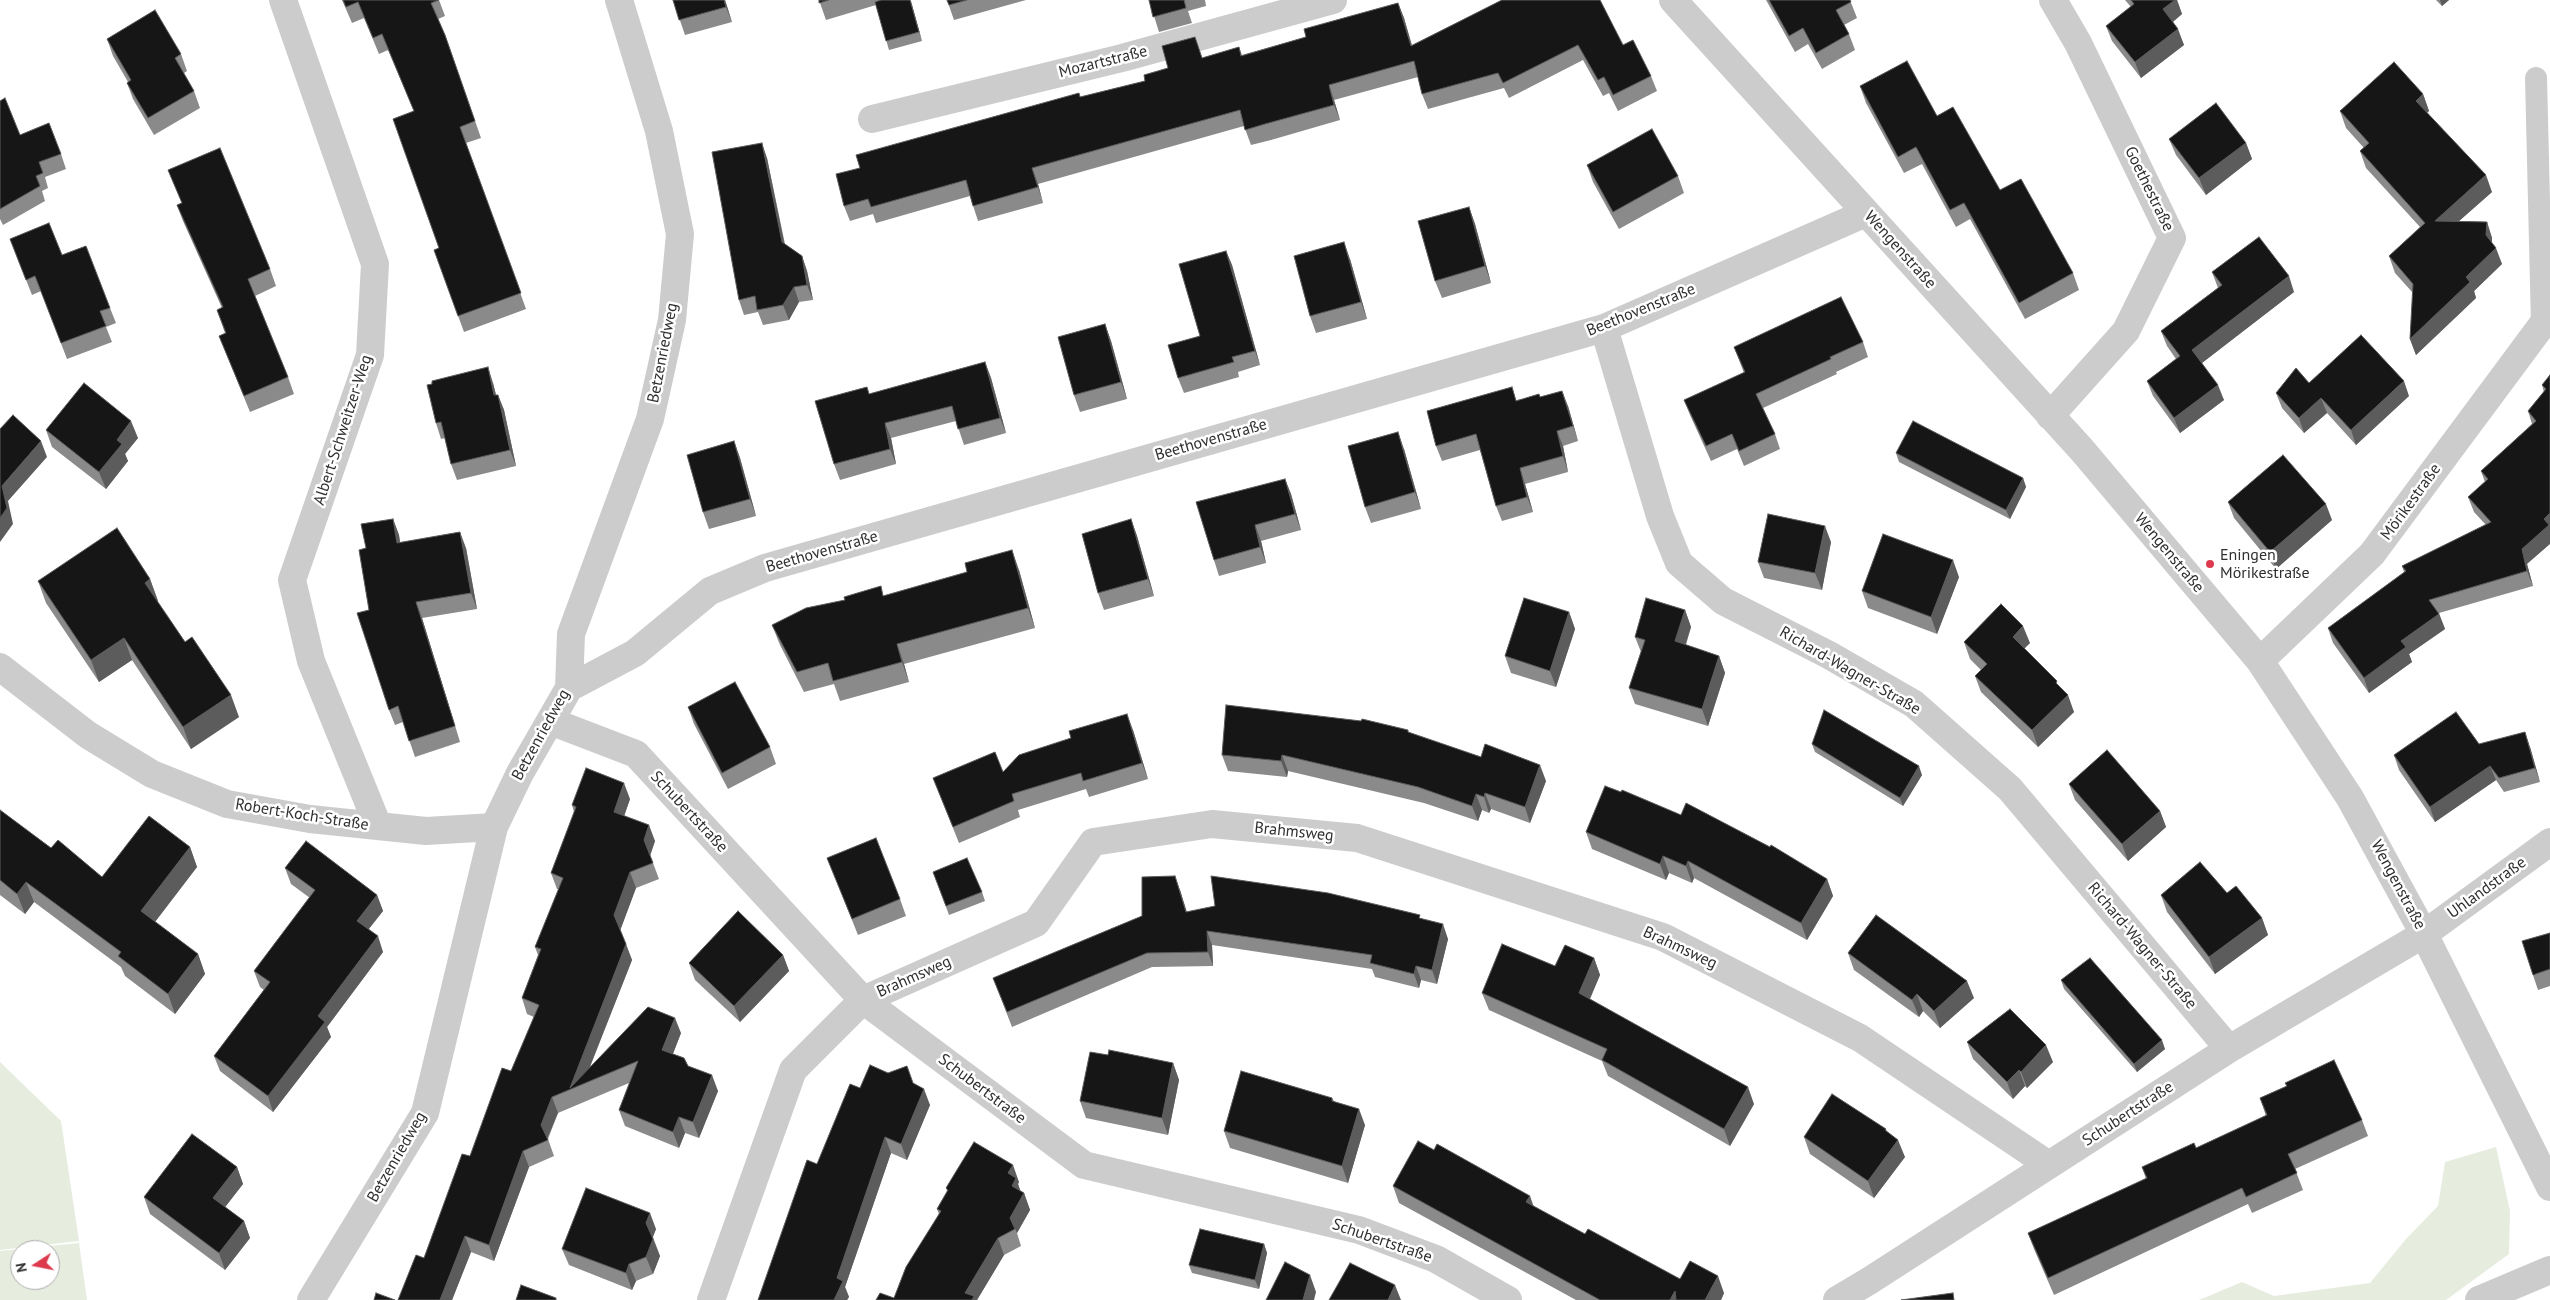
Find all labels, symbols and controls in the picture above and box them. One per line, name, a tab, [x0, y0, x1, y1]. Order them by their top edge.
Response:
street label: Mozartstraße	[1057, 42, 1149, 82]
street label: Goethestraße	[2120, 143, 2178, 235]
street label: Wengenstraße	[1860, 207, 1940, 293]
street label: Beethovenstraße	[1584, 279, 1698, 341]
street label: Betzenriedweg	[644, 301, 682, 405]
street label: Albert-Schweitzer-Weg	[310, 353, 376, 507]
street label: Beethovenstraße	[1153, 415, 1269, 465]
street label: Mörikestraße	[2377, 460, 2445, 544]
street label: Wengenstraße	[2130, 509, 2208, 597]
street label: Beethovenstraße	[764, 527, 880, 577]
place label: Eningen Mörikestraße	[2220, 545, 2310, 583]
marker: Eningen Mörikestraße	[2204, 558, 2216, 570]
street label: Richard-Wagner-Straße	[1776, 623, 1924, 719]
street label: Betzenriedweg	[508, 686, 574, 784]
street label: Schubertstraße	[646, 767, 732, 857]
street label: Robert-Koch-Straße	[234, 795, 370, 835]
street label: Brahmsweg	[1254, 818, 1334, 846]
street label: Wengenstraße	[2367, 837, 2429, 933]
street label: Uhlandstraße	[2444, 853, 2530, 923]
street label: Richard-Wagner-Straße	[2083, 879, 2201, 1013]
street label: Brahmsweg	[1640, 923, 1720, 973]
street label: Brahmsweg	[874, 952, 954, 1002]
street label: Schubertstraße	[935, 1050, 1029, 1128]
street label: Schubertstraße	[2079, 1078, 2177, 1150]
street label: Betzenriedweg	[363, 1108, 431, 1206]
street label: Schubertstraße	[1330, 1215, 1434, 1267]
north arrow	[10, 1240, 60, 1290]
text: N	[12, 1261, 31, 1274]

